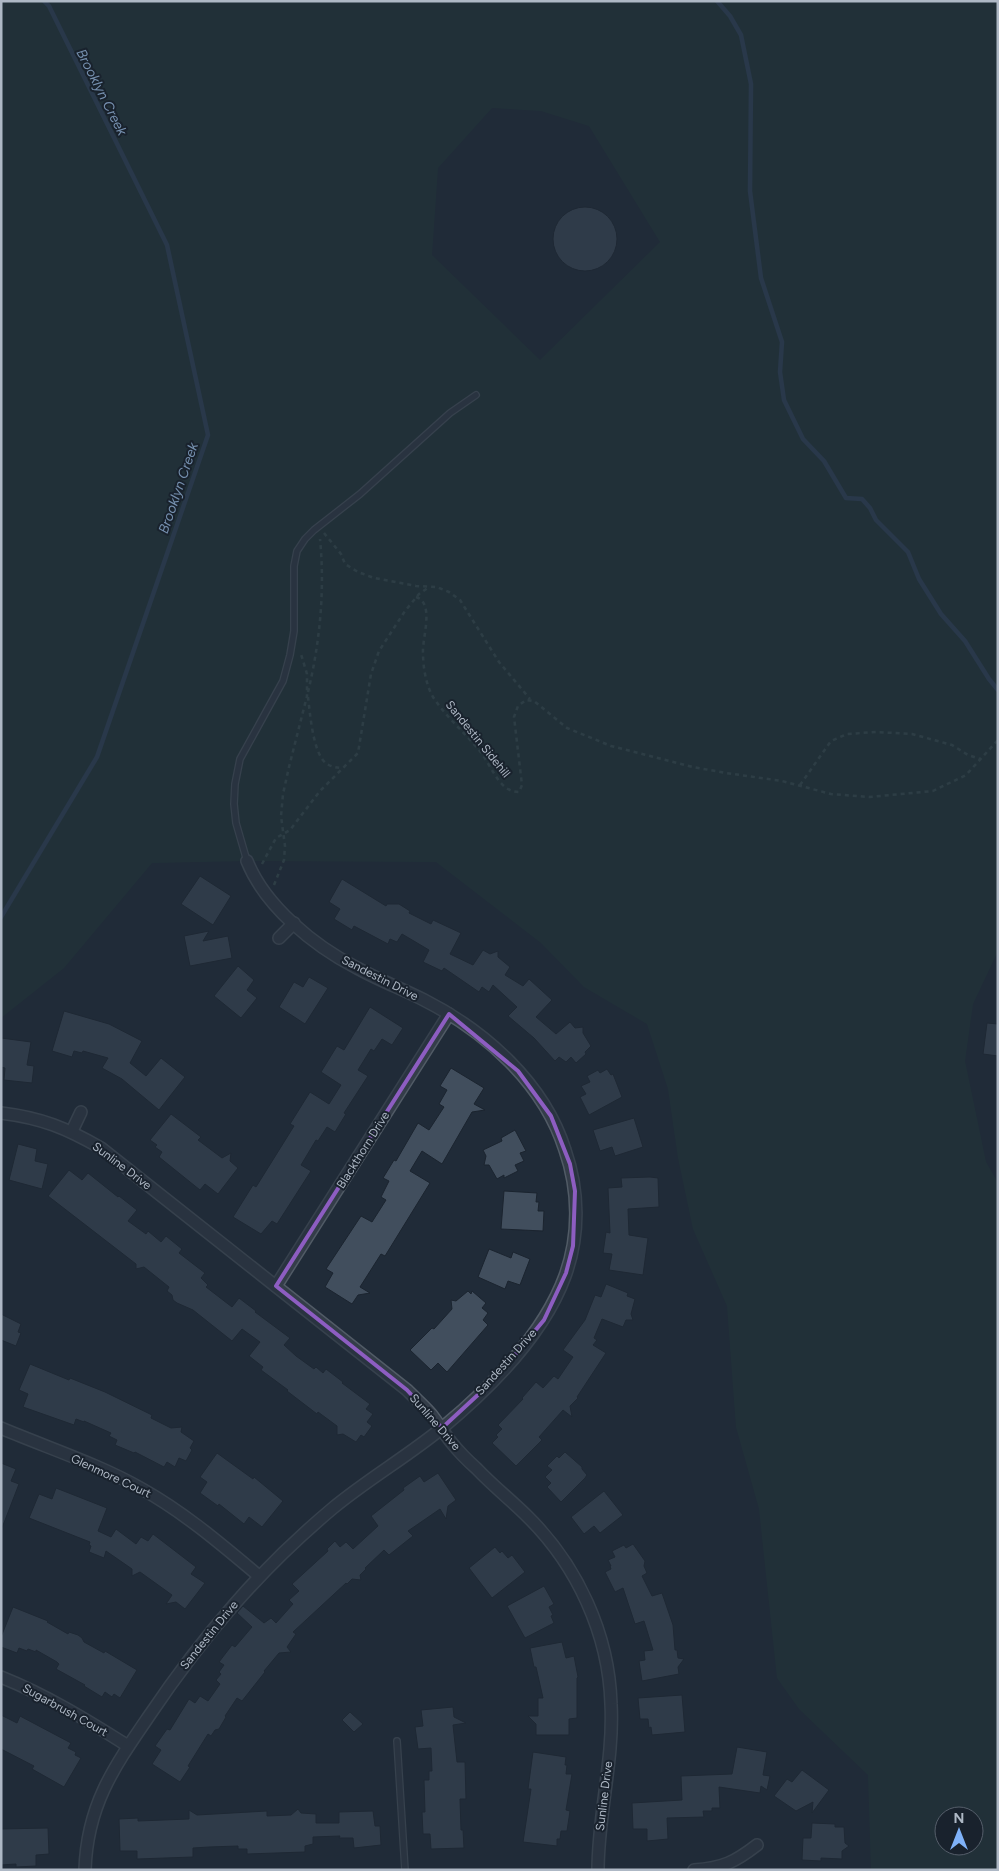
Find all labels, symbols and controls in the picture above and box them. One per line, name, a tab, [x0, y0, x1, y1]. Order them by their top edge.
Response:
water label: Brooklyn Creek	[72, 46, 131, 140]
water label: Brooklyn Creek	[155, 439, 202, 536]
street label: Sandestin Sidehill	[443, 698, 513, 780]
street label: Sandestin Drive	[339, 953, 421, 1004]
street label: Blackthorn Drive	[334, 1109, 393, 1191]
street label: Sunline Drive	[90, 1139, 155, 1193]
street label: Sandestin Drive	[473, 1326, 540, 1398]
street label: Sunline Drive	[407, 1391, 464, 1453]
street label: Glenmore Court	[69, 1451, 154, 1501]
street label: Sandestin Drive	[177, 1598, 241, 1672]
street label: Sugarbrush Court	[20, 1681, 110, 1739]
street label: Sunline Drive	[593, 1760, 615, 1832]
north arrow	[934, 1806, 984, 1856]
text: N	[954, 1810, 964, 1827]

